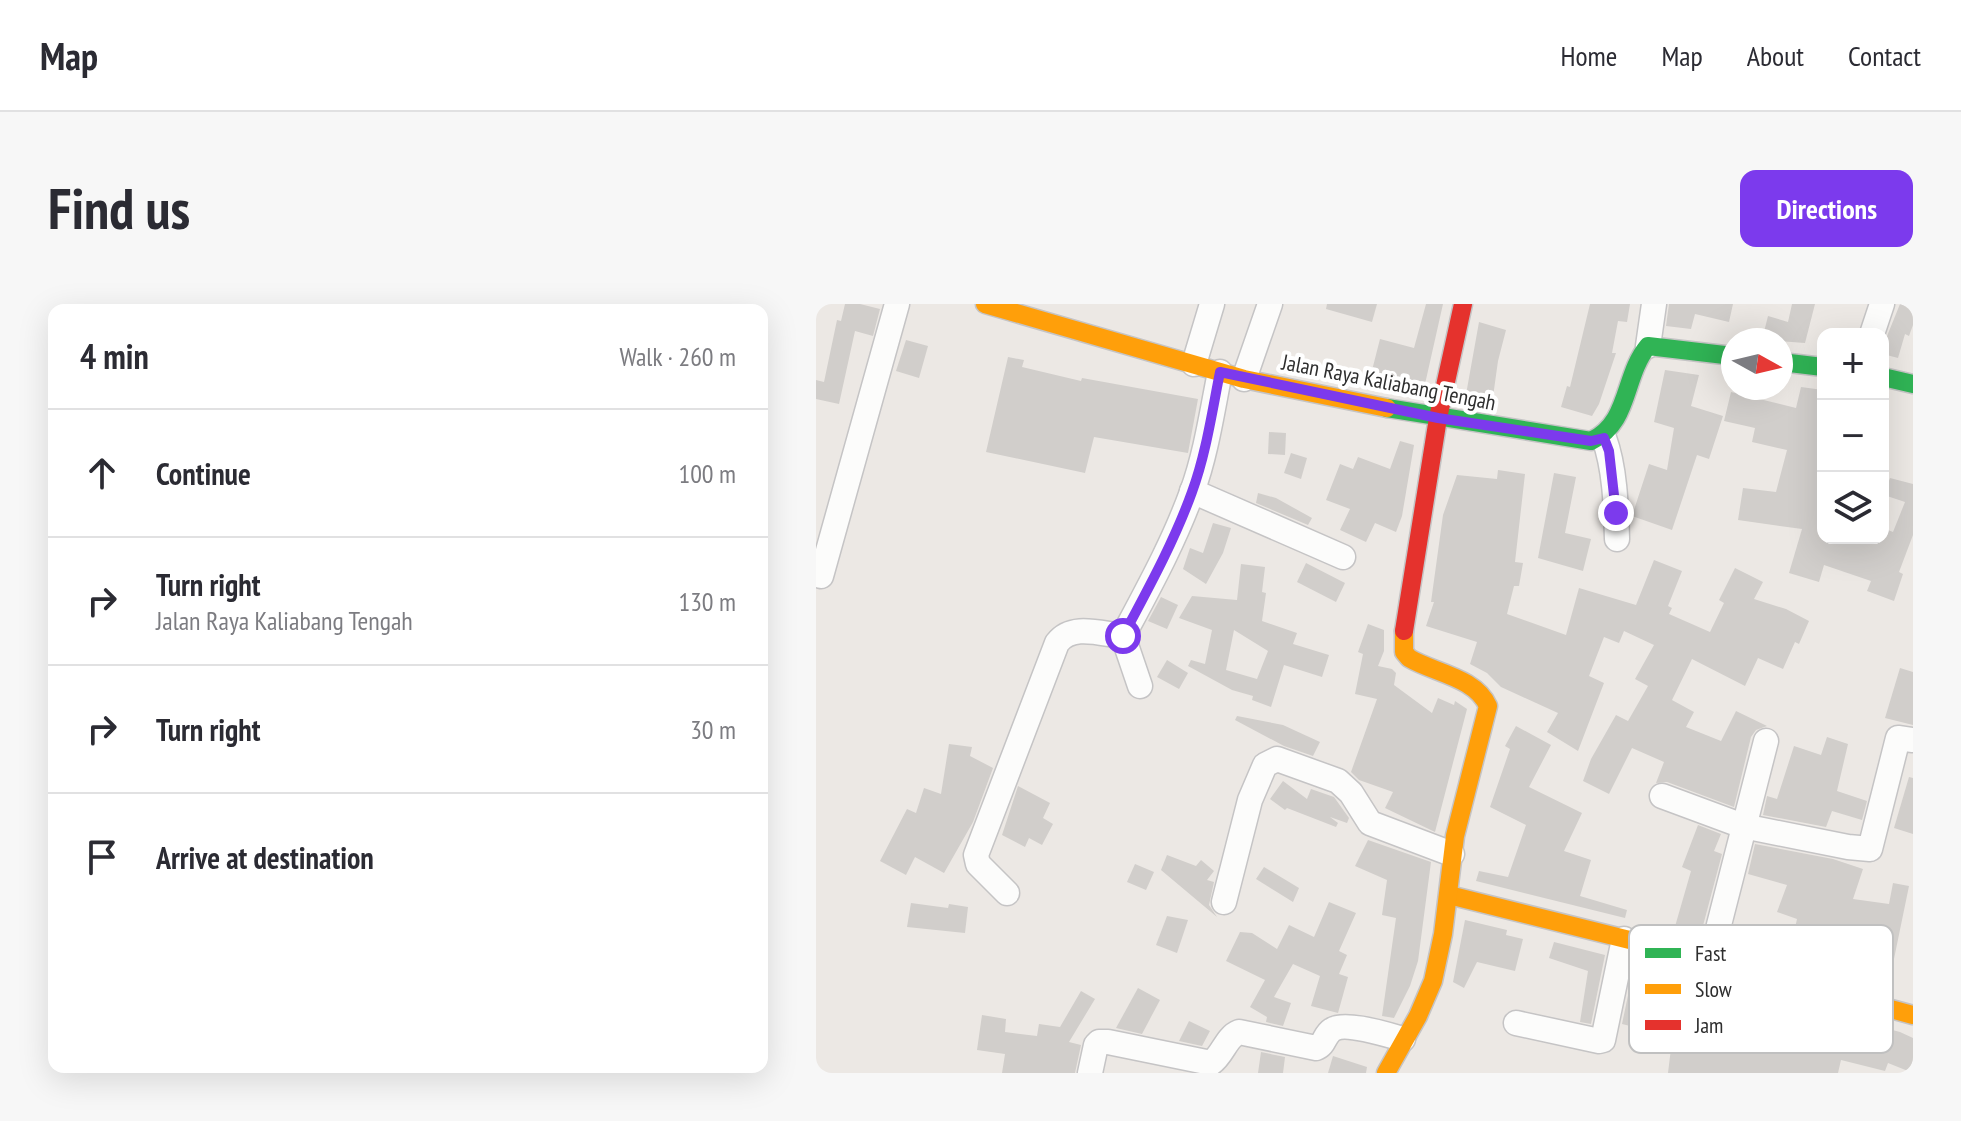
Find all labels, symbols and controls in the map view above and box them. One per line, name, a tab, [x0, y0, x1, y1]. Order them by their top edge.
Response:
text: Map	[40, 31, 98, 80]
text: Home	[1561, 37, 1617, 74]
text: Map	[1661, 37, 1703, 74]
text: About	[1747, 37, 1804, 74]
text: Contact	[1848, 37, 1921, 74]
button: Directions	[1740, 170, 1913, 247]
text: Find us	[48, 172, 190, 244]
north arrow	[1721, 328, 1793, 400]
map controls	[1817, 328, 1889, 544]
button: +	[1817, 328, 1889, 400]
text: 4 min	[80, 334, 149, 378]
text: Walk · 260 m	[619, 340, 736, 373]
street label: Jalan Raya Kaliabang Tengah	[1279, 347, 1498, 416]
button: −	[1817, 400, 1889, 472]
icon: ahead	[80, 451, 124, 495]
text: Continue	[156, 454, 251, 493]
text: 100 m	[678, 457, 736, 490]
button: layers	[1817, 472, 1889, 544]
route end	[1598, 495, 1634, 531]
text: Turn right	[156, 565, 260, 604]
icon: right	[80, 579, 124, 623]
text: 130 m	[678, 585, 736, 618]
text: Jalan Raya Kaliabang Tengah	[156, 604, 413, 637]
route start	[1105, 618, 1141, 654]
icon: right	[80, 707, 124, 751]
text: Turn right	[156, 710, 260, 749]
text: 30 m	[690, 713, 736, 746]
icon: arrive	[80, 835, 124, 879]
text: Arrive at destination	[156, 838, 374, 877]
legend	[1629, 925, 1893, 1053]
text: Fast	[1695, 939, 1726, 967]
text: Slow	[1695, 975, 1732, 1003]
text: Jam	[1694, 1011, 1723, 1039]

